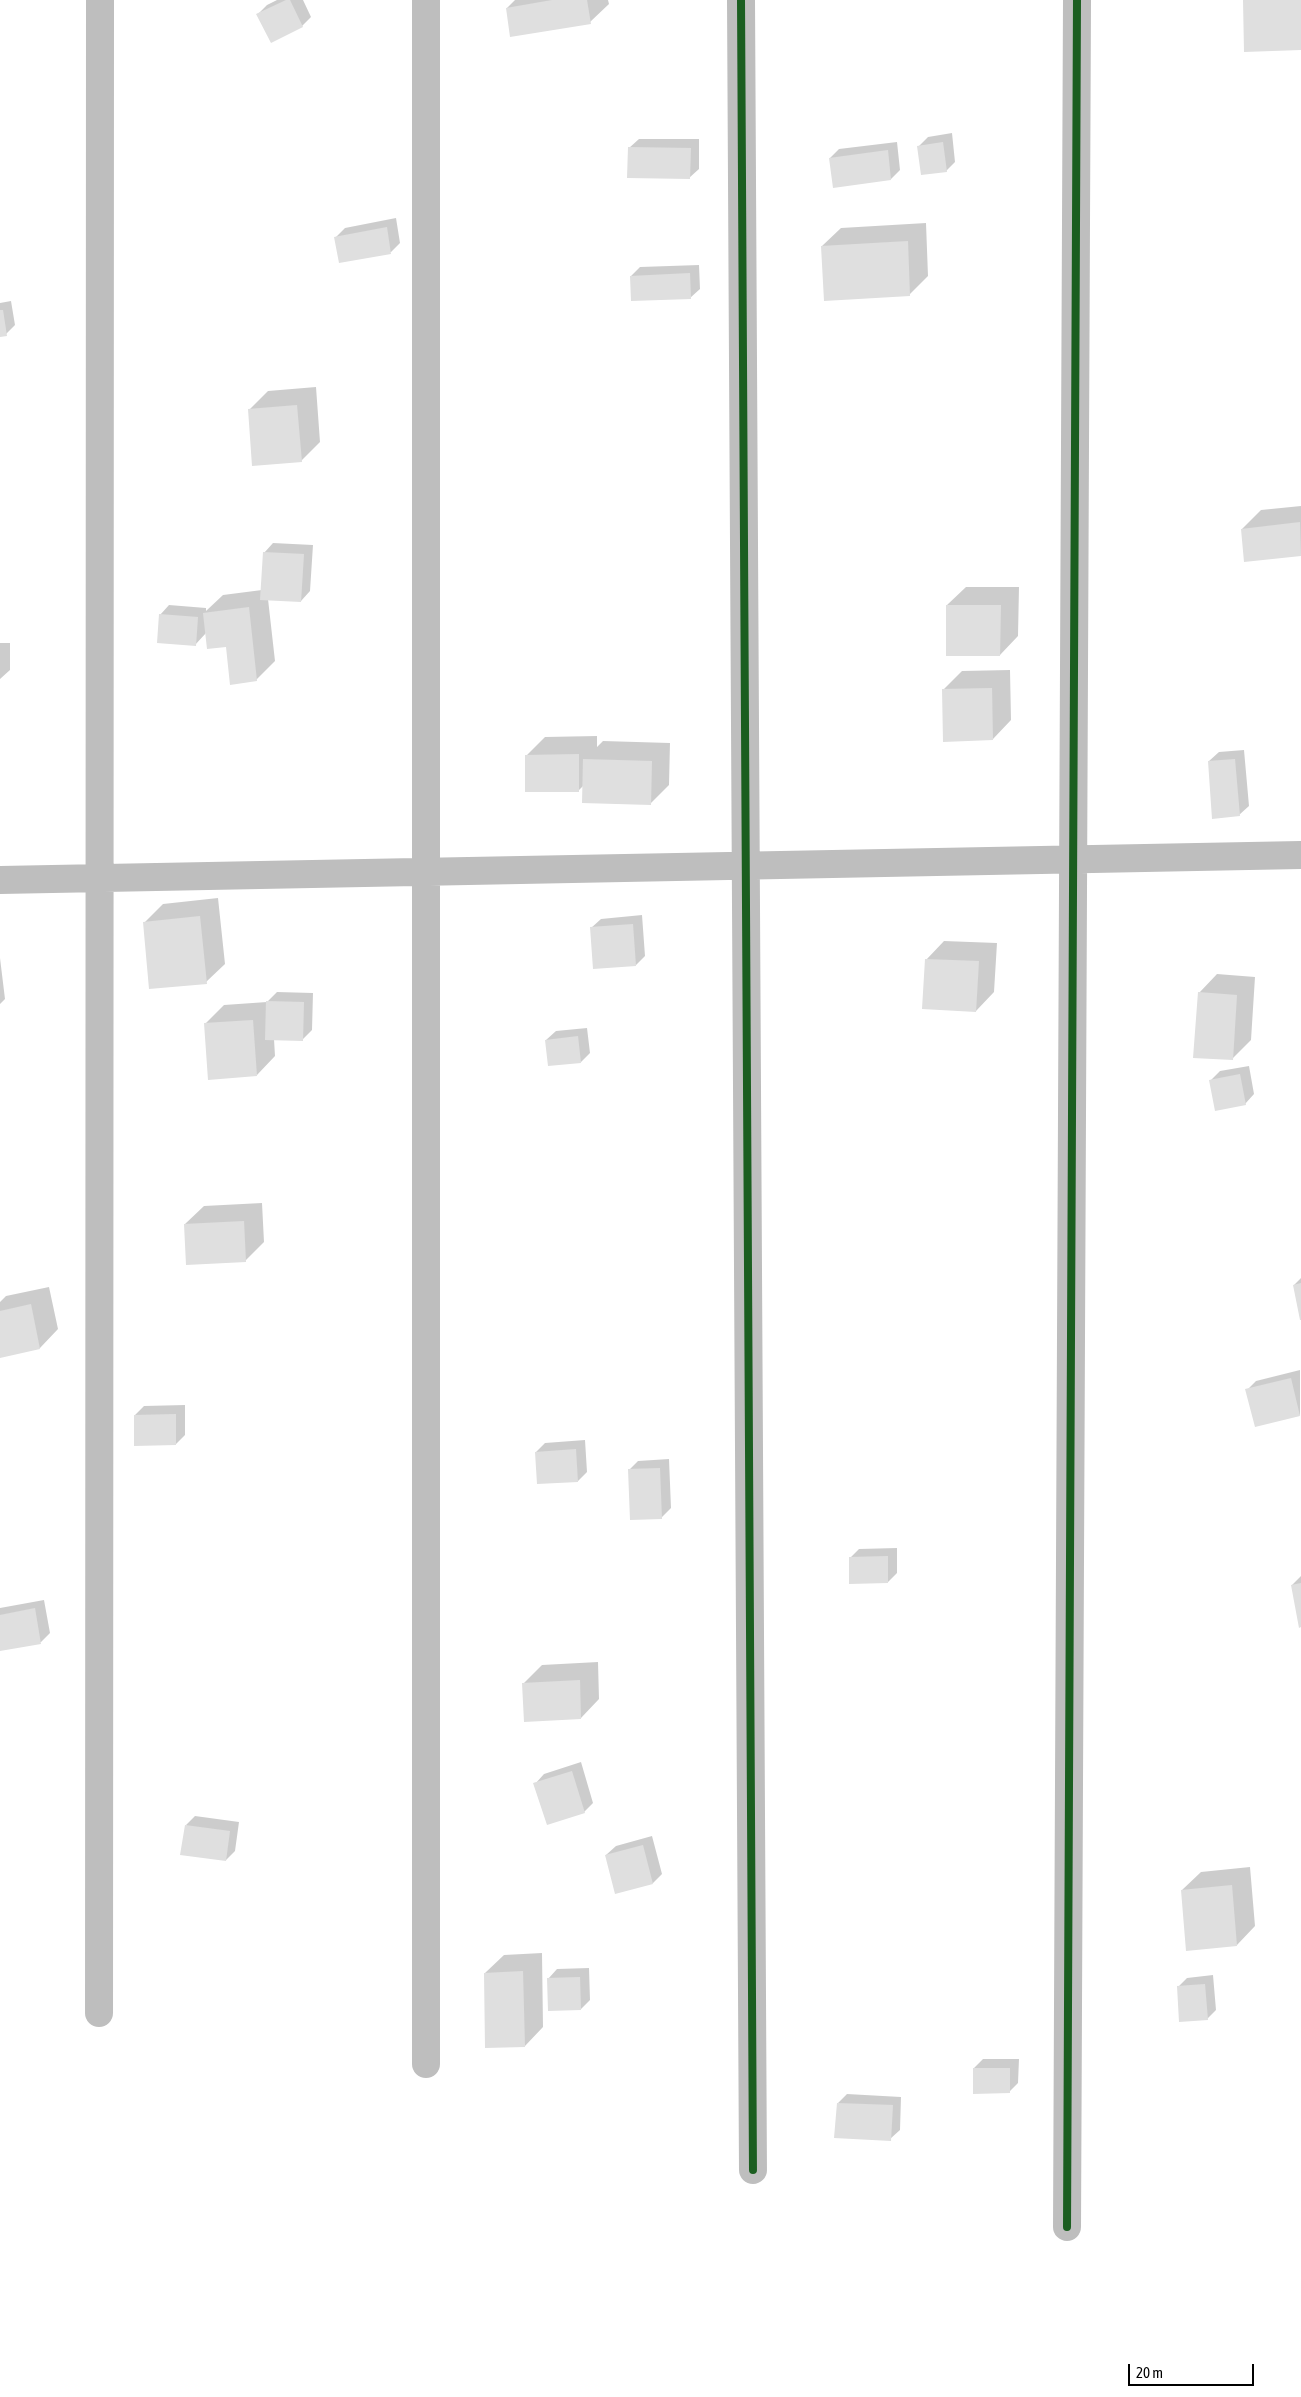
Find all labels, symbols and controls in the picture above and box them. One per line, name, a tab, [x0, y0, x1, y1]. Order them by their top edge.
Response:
scale bar	[1131, 2354, 1257, 2386]
text: 20 m	[1136, 2364, 1163, 2381]

